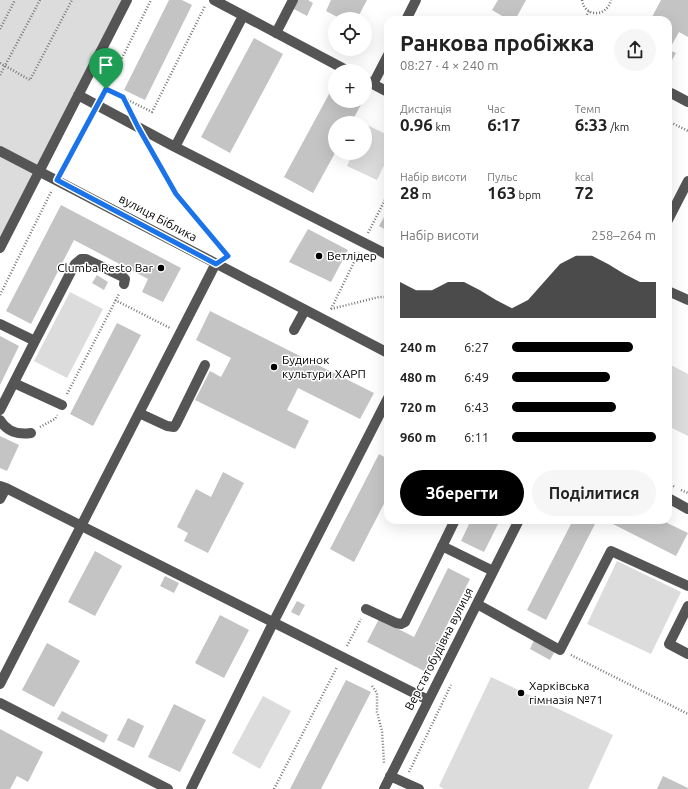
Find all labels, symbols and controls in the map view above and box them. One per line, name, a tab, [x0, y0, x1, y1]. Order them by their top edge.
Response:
map controls	[328, 12, 372, 160]
button: locate	[328, 12, 372, 56]
button: share	[614, 29, 656, 71]
text: Ранкова пробіжка	[400, 30, 595, 55]
pin	[89, 48, 123, 89]
icon: arrive	[95, 54, 117, 76]
text: 08:27 · 4 × 240 m	[400, 58, 499, 72]
button: +	[328, 64, 372, 108]
text: Дистанція	[400, 103, 451, 115]
text: Час	[487, 103, 505, 115]
text: Темп	[575, 103, 601, 115]
text: 0.96	[400, 115, 433, 134]
text: 6:17	[487, 115, 520, 134]
text: 6:33	[575, 115, 608, 134]
button: −	[328, 116, 372, 160]
text: km	[433, 121, 451, 133]
text: /km	[608, 121, 629, 133]
text: Набір висоти	[400, 171, 467, 183]
text: Пульс	[487, 171, 517, 183]
text: kcal	[575, 171, 594, 183]
text: 28	[400, 183, 419, 202]
text: 163	[487, 183, 516, 202]
text: 72	[575, 183, 594, 202]
text: m	[419, 189, 431, 201]
text: bpm	[516, 189, 541, 201]
street label: вулиця Біблика	[117, 192, 199, 244]
text: Набір висоти	[400, 228, 479, 242]
text: 258–264 m	[591, 228, 656, 242]
place label: Ветлідер	[327, 249, 377, 262]
marker: Ветлідер	[314, 251, 324, 261]
place label: Clumba Resto Bar	[57, 261, 153, 274]
marker: Clumba Resto Bar	[156, 263, 166, 273]
text: 240 m	[400, 340, 436, 354]
text: 6:27	[464, 340, 489, 354]
place label: Будинок культури ХАРП	[282, 353, 366, 380]
marker: Будинок культури ХАРП	[269, 362, 279, 372]
text: 480 m	[400, 370, 436, 384]
text: 6:49	[464, 370, 489, 384]
text: 720 m	[400, 400, 436, 414]
text: 6:43	[464, 400, 489, 414]
text: 960 m	[400, 430, 436, 444]
text: 6:11	[464, 430, 489, 444]
button: Зберегти	[400, 470, 524, 516]
button: Поділитися	[532, 470, 656, 516]
street label: Верстатобудівна вулиця	[402, 585, 475, 712]
place label: Харківська гімназія №71	[529, 679, 603, 706]
marker: Харківська гімназія №71	[516, 688, 526, 698]

